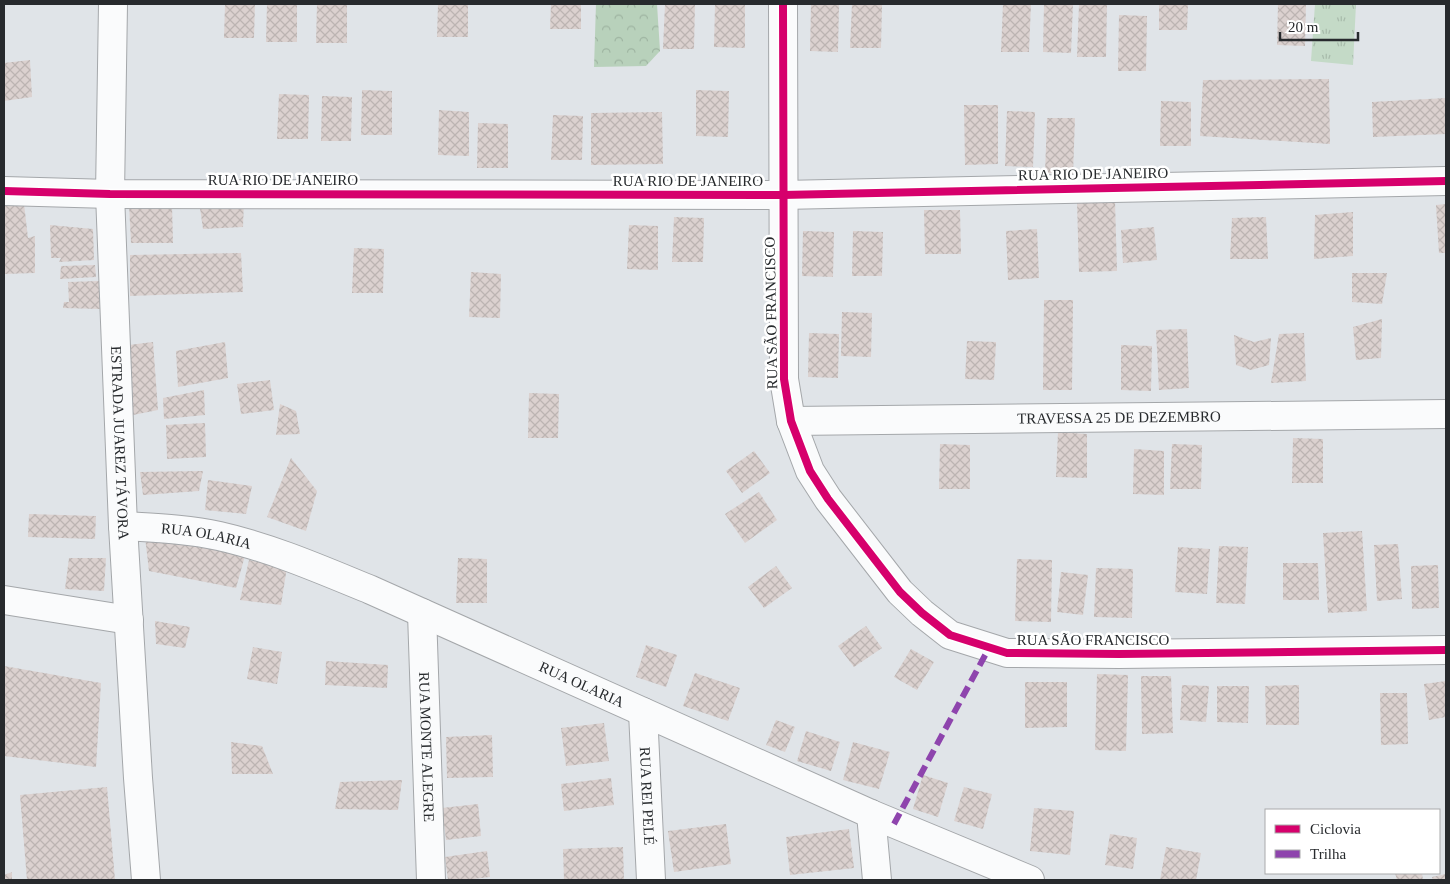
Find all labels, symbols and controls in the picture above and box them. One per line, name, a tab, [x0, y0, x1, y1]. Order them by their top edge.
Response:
scale bar	[1280, 10, 1358, 42]
text: 20 m	[1288, 19, 1319, 35]
street label: RUA RIO DE JANEIRO	[1018, 165, 1169, 183]
street label: RUA RIO DE JANEIRO	[208, 172, 358, 188]
street label: RUA RIO DE JANEIRO	[613, 173, 763, 189]
street label: RUA SÃO FRANCISCO	[762, 236, 780, 389]
street label: ESTRADA JUAREZ TÁVORA	[108, 346, 132, 540]
street label: TRAVESSA 25 DE DEZEMBRO	[1017, 408, 1221, 427]
street label: RUA OLARIA	[161, 520, 253, 552]
street label: RUA SÃO FRANCISCO	[1017, 632, 1169, 648]
street label: RUA OLARIA	[537, 658, 627, 710]
street label: RUA MONTE ALEGRE	[416, 672, 437, 822]
street label: RUA REI PELÉ	[637, 746, 657, 845]
legend	[1265, 809, 1440, 874]
text: Ciclovia	[1310, 821, 1361, 837]
text: Trilha	[1310, 846, 1346, 862]

